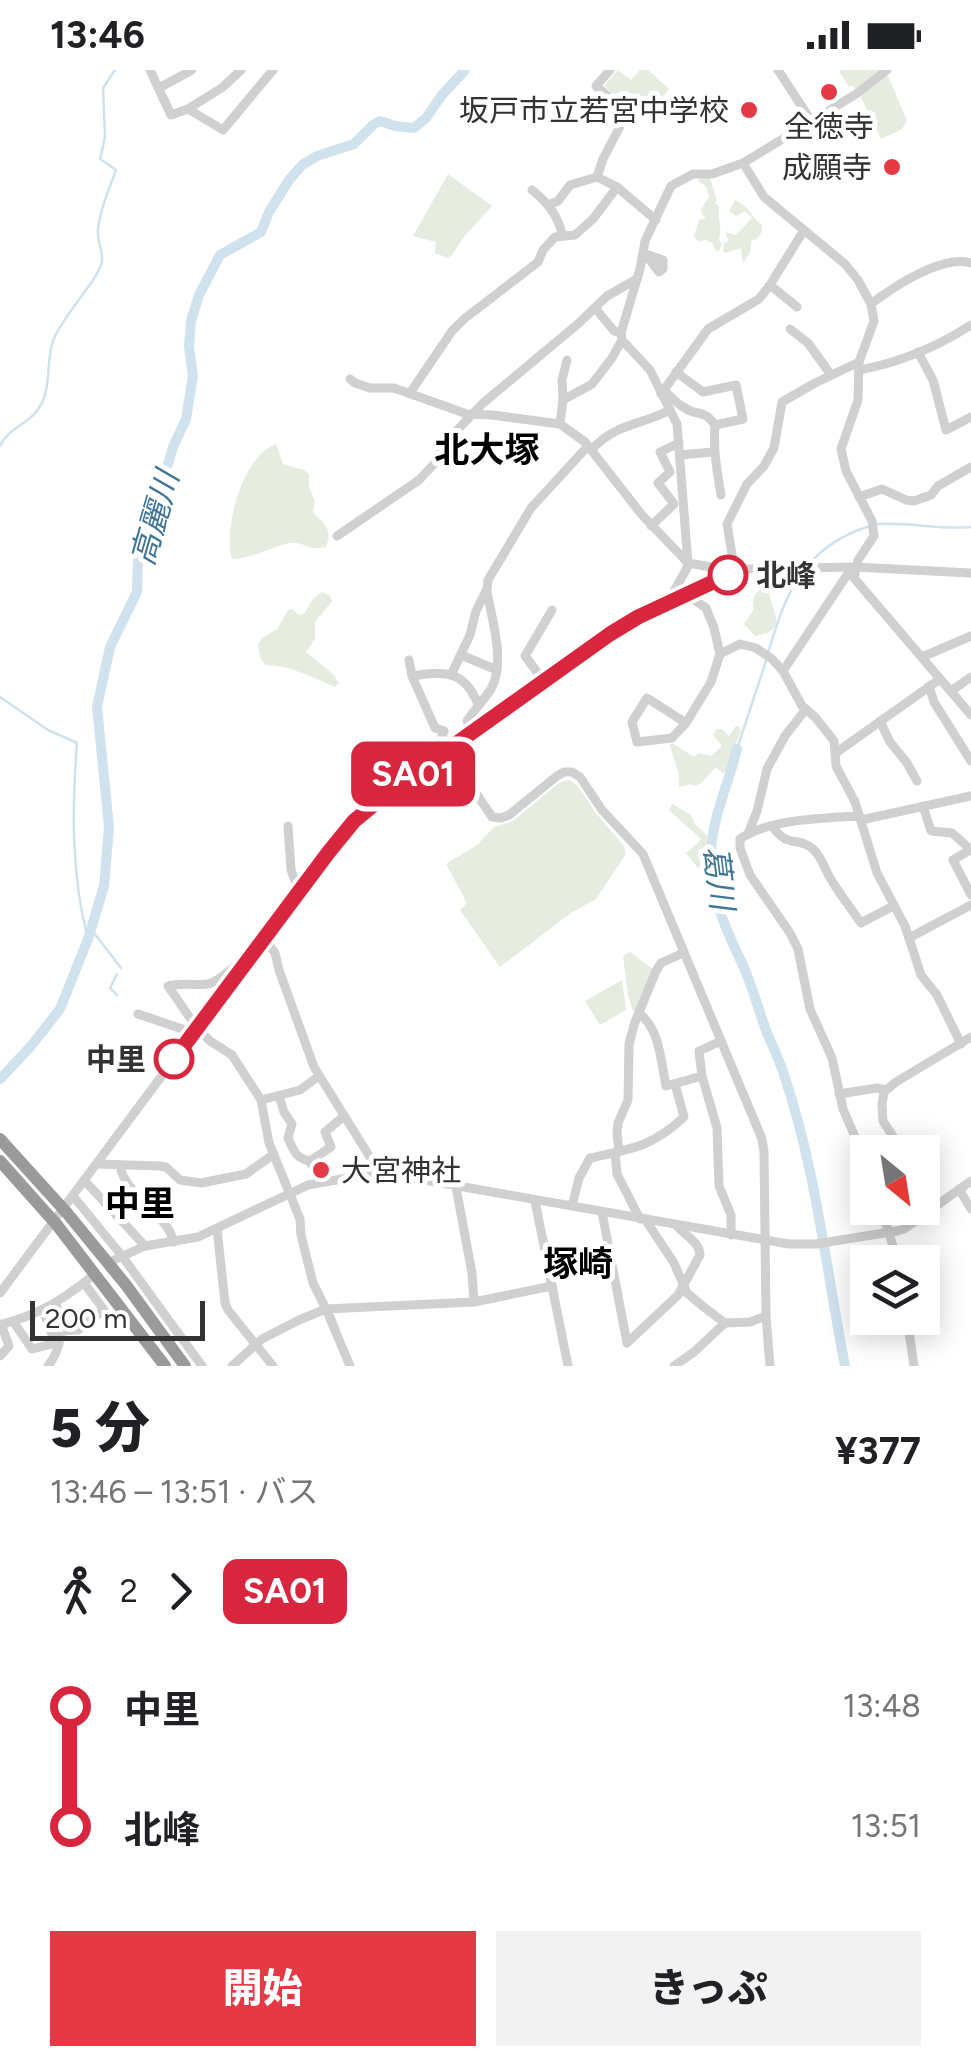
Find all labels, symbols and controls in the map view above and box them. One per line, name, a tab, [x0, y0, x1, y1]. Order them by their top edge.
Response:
text: 13:46	[50, 12, 145, 58]
marker: 全徳寺	[818, 81, 840, 103]
place label: 坂戸市立若宮中学校	[459, 92, 729, 129]
marker: 坂戸市立若宮中学校	[738, 99, 760, 121]
place label: 全徳寺	[784, 108, 874, 145]
place label: 成願寺	[782, 149, 872, 186]
marker: 成願寺	[881, 156, 903, 178]
district label: 北大塚	[434, 429, 540, 471]
water label: 高麗川	[124, 464, 187, 569]
marker: 北峰	[709, 556, 747, 594]
place label: 北峰	[756, 557, 816, 594]
line badge: SA01	[343, 742, 483, 806]
text: SA01	[371, 753, 455, 795]
water label: 葛川	[696, 844, 742, 915]
marker: 中里	[155, 1040, 193, 1078]
place label: 中里	[86, 1041, 146, 1078]
north arrow	[850, 1135, 940, 1225]
map controls	[850, 1135, 940, 1335]
place label: 大宮神社	[341, 1152, 461, 1189]
marker: 大宮神社	[310, 1159, 332, 1181]
district label: 中里	[105, 1183, 175, 1225]
district label: 塚崎	[543, 1243, 613, 1285]
button: layers	[850, 1245, 940, 1335]
scale bar	[30, 1296, 205, 1340]
text: 200 m	[45, 1301, 127, 1335]
text: 5 分	[50, 1395, 150, 1461]
text: ¥377	[835, 1428, 921, 1474]
text: 13:46 – 13:51 · バス	[50, 1473, 318, 1511]
icon: walk	[50, 1564, 105, 1619]
icon: forward	[153, 1564, 208, 1619]
text: SA01	[243, 1570, 327, 1612]
text: 2	[120, 1572, 138, 1610]
text: 中里	[124, 1687, 200, 1733]
text: 13:48	[843, 1687, 921, 1725]
text: 北峰	[124, 1807, 200, 1853]
text: 13:51	[851, 1807, 921, 1845]
button: 開始	[50, 1931, 476, 2046]
button: きっぷ	[496, 1931, 921, 2046]

